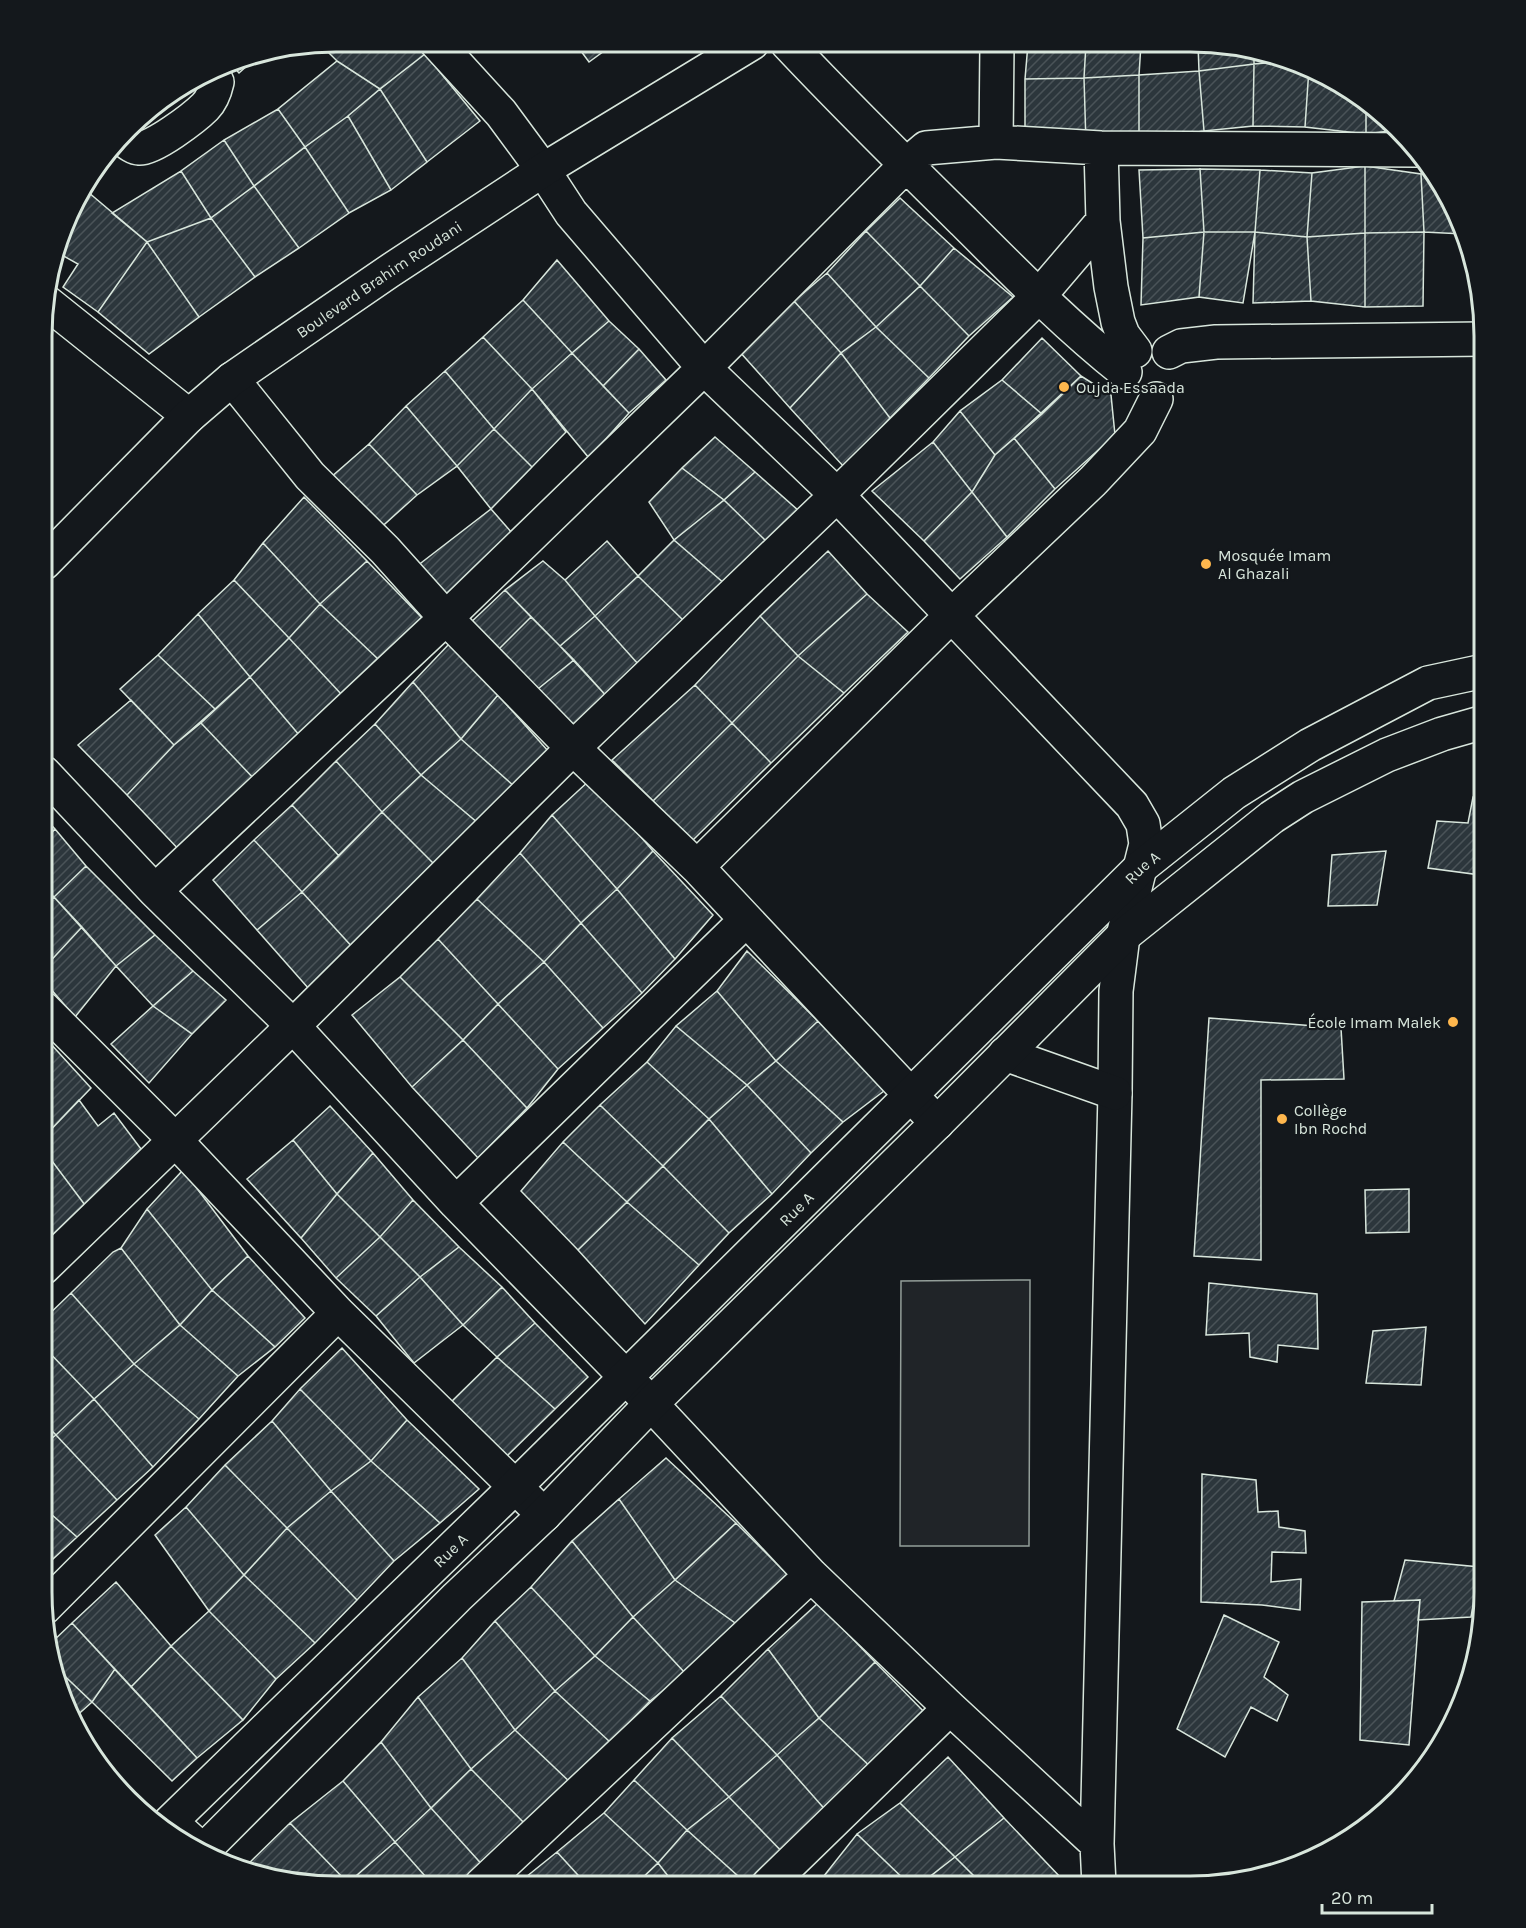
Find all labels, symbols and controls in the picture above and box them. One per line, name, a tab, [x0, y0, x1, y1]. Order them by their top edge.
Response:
street label: Boulevard Brahim Roudani	[292, 216, 466, 342]
place label: Oujda Essaada	[1076, 378, 1185, 397]
marker: Oujda Essaada	[1057, 380, 1071, 394]
place label: Mosquée Imam Al Ghazali	[1218, 546, 1331, 583]
marker: Mosquée Imam Al Ghazali	[1199, 557, 1213, 571]
street label: Rue A	[1120, 847, 1163, 888]
place label: École Imam Malek	[1307, 1013, 1441, 1032]
marker: École Imam Malek	[1446, 1015, 1460, 1029]
place label: Collège Ibn Rochd	[1294, 1101, 1367, 1138]
marker: Collège Ibn Rochd	[1275, 1112, 1289, 1126]
street label: Rue A	[775, 1188, 817, 1230]
street label: Rue A	[429, 1529, 471, 1571]
scale bar	[1322, 1877, 1432, 1915]
text: 20 m	[1331, 1887, 1373, 1909]

